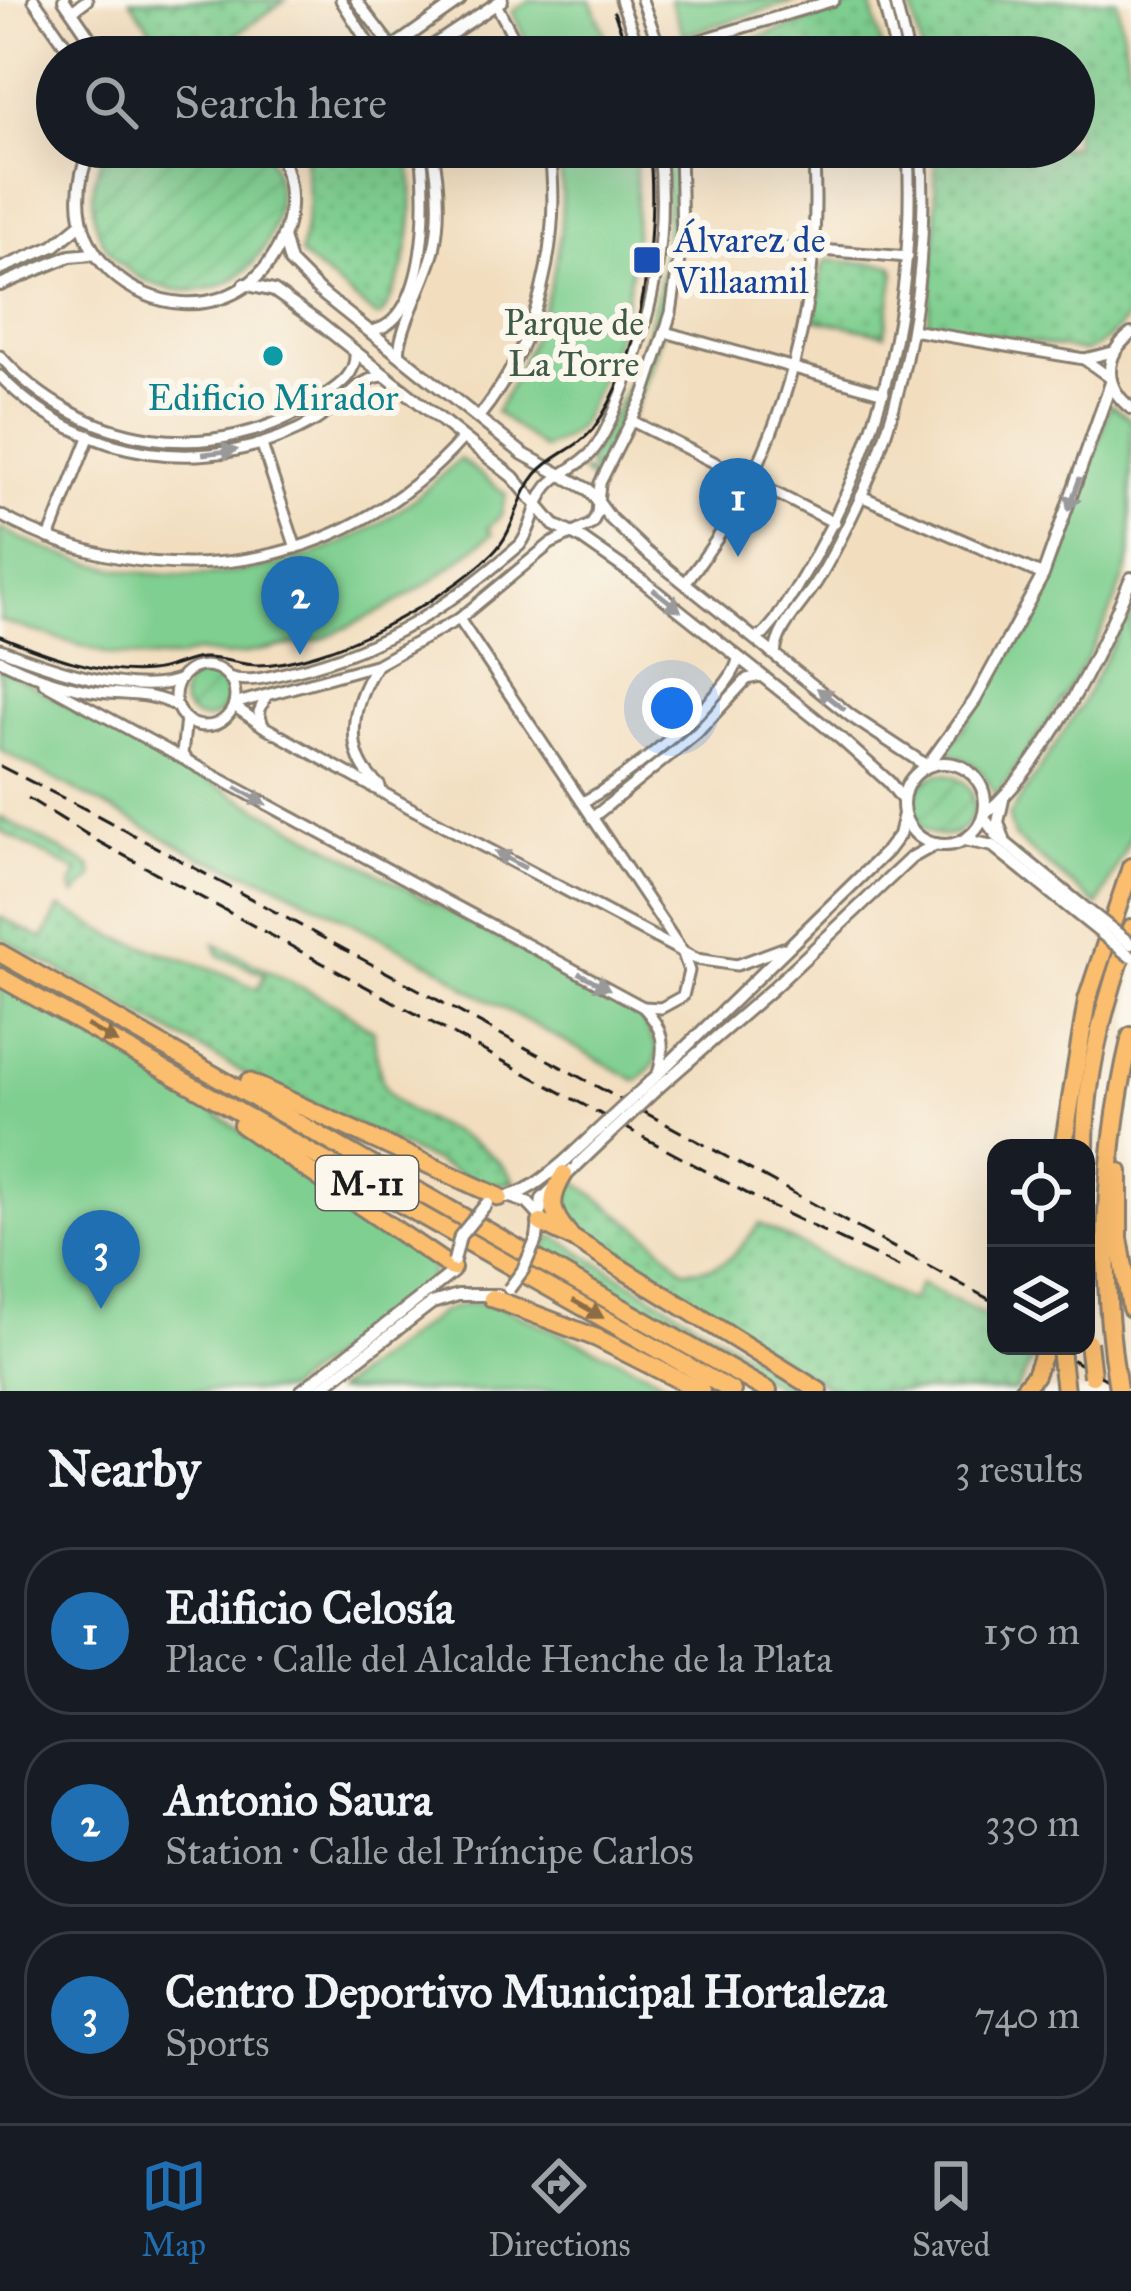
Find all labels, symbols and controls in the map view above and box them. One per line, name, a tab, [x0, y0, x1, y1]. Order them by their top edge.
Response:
search box	[36, 36, 1095, 168]
icon: search	[78, 69, 144, 135]
text: Search here	[174, 75, 387, 130]
place label: Álvarez de Villaamil	[672, 218, 826, 303]
marker: Álvarez de Villaamil	[631, 244, 663, 276]
park label: Parque de La Torre	[504, 301, 644, 386]
marker: Edificio Mirador	[260, 343, 286, 369]
place label: Edificio Mirador	[147, 376, 399, 420]
one-way arrow	[202, 443, 239, 462]
pin: 1	[699, 458, 777, 557]
one-way arrow	[1063, 476, 1082, 512]
pin: 2	[261, 556, 339, 655]
one-way arrow	[651, 587, 682, 612]
your location	[642, 678, 702, 738]
one-way arrow	[815, 688, 846, 712]
one-way arrow	[234, 785, 268, 806]
one-way arrow	[492, 850, 527, 871]
one-way arrow	[577, 970, 612, 991]
one-way arrow	[85, 1023, 118, 1044]
map controls	[987, 1139, 1095, 1355]
button: locate	[987, 1139, 1095, 1247]
road number: M-11	[316, 1156, 418, 1210]
pin: 3	[62, 1210, 140, 1309]
button: layers	[987, 1247, 1095, 1355]
one-way arrow	[571, 1297, 605, 1318]
text: Nearby	[48, 1438, 200, 1500]
text: 3 results	[955, 1445, 1083, 1493]
text: Edificio Celosía	[165, 1580, 454, 1635]
text: 1	[82, 1607, 98, 1655]
text: 150 m	[983, 1607, 1080, 1655]
text: Place · Calle del Alcalde Henche de la Plata	[165, 1635, 833, 1683]
text: Antonio Saura	[165, 1772, 432, 1827]
text: 2	[80, 1799, 100, 1847]
text: 330 m	[985, 1799, 1080, 1847]
text: Station · Calle del Príncipe Carlos	[165, 1827, 694, 1875]
text: Centro Deportivo Municipal Hortaleza	[165, 1964, 887, 2019]
text: 3	[82, 1991, 98, 2039]
text: 740 m	[975, 1991, 1080, 2039]
text: Sports	[165, 2019, 269, 2067]
tab: Map	[141, 2153, 207, 2265]
tab: Directions	[488, 2153, 630, 2265]
tab: Saved	[912, 2153, 990, 2265]

